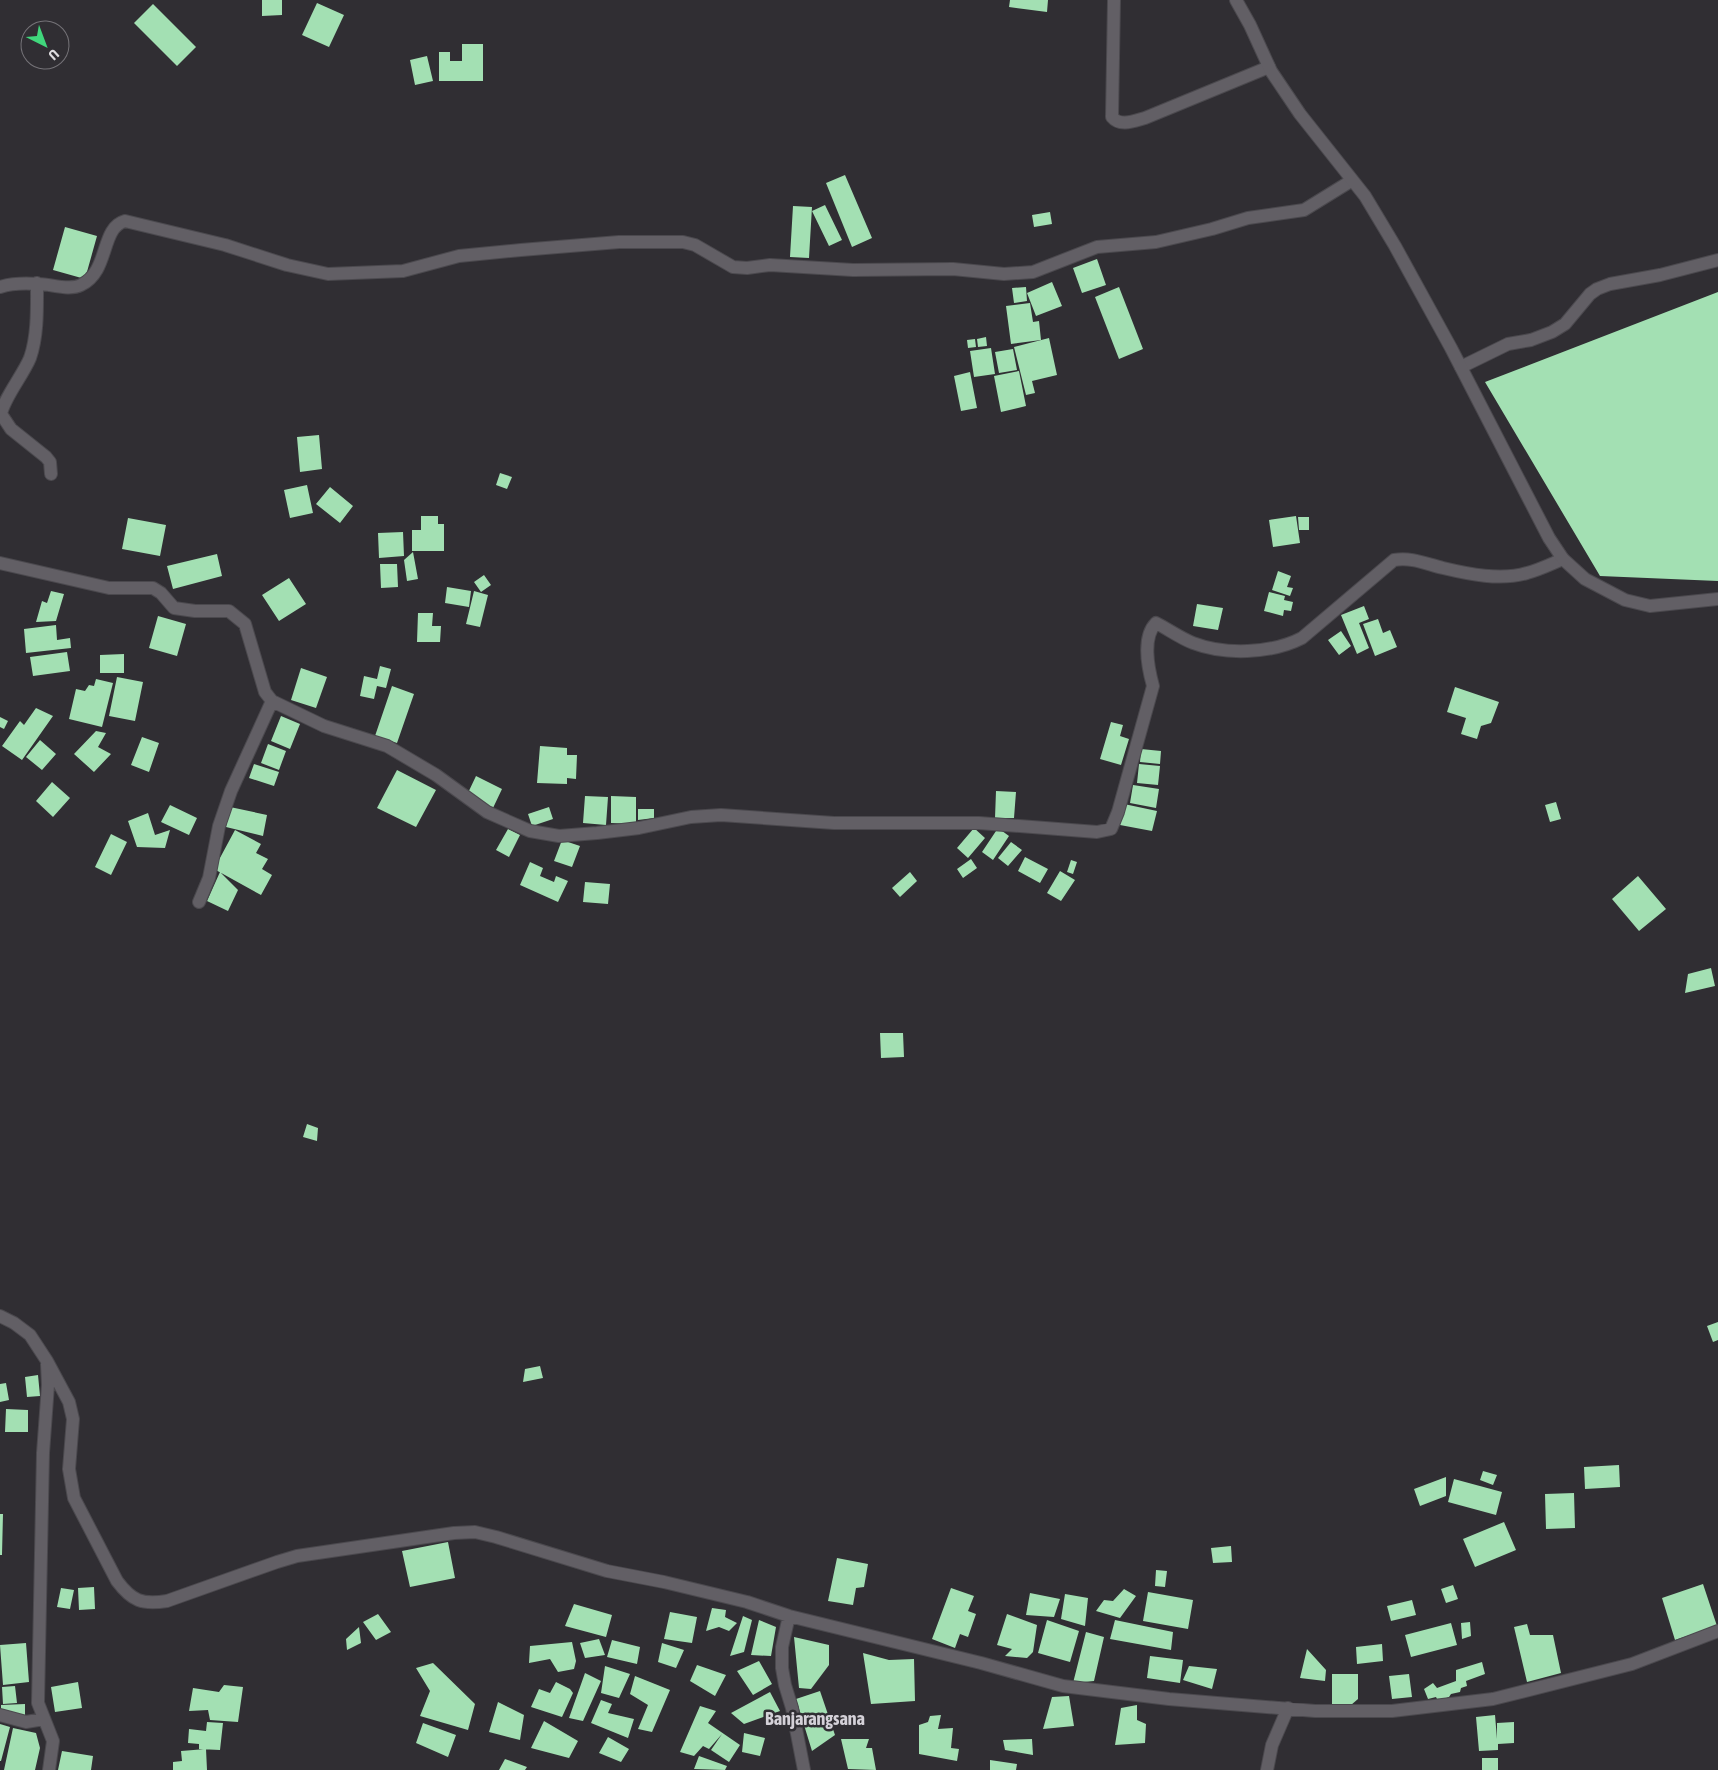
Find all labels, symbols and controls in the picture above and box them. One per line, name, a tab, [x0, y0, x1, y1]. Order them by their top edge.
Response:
north arrow	[20, 20, 70, 70]
text: U	[45, 46, 62, 63]
district label: Banjarangsana	[765, 1708, 865, 1729]

